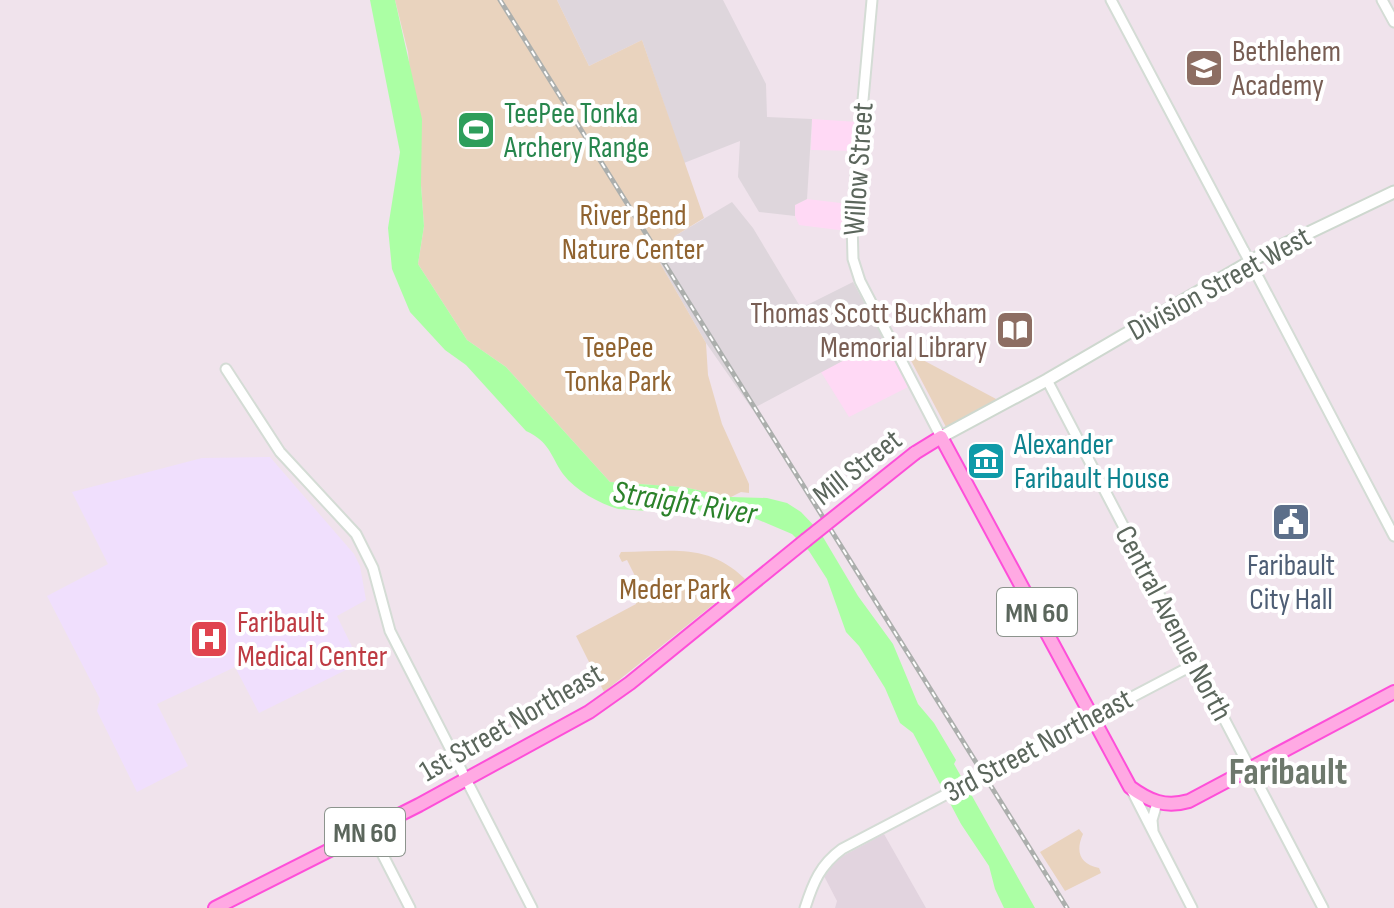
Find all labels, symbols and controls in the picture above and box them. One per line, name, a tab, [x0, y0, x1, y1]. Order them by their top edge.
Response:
place label: Bethlehem Academy	[1231, 34, 1341, 104]
school or university icon: Bethlehem Academy	[1183, 47, 1225, 89]
place label: TeePee Tonka Archery Range	[503, 96, 649, 166]
street label: Willow Street	[836, 101, 882, 237]
sports icon: TeePee Tonka Archery Range	[455, 109, 497, 151]
park label: River Bend Nature Center	[562, 198, 705, 268]
street label: Division Street West	[1122, 219, 1317, 349]
place label: Thomas Scott Buckham Memorial Library	[750, 296, 987, 366]
library icon: Thomas Scott Buckham Memorial Library	[994, 309, 1036, 351]
park label: TeePee Tonka Park	[564, 330, 672, 400]
street label: Mill Street	[806, 422, 909, 514]
place label: Alexander Faribault House	[1013, 427, 1170, 497]
museum icon: Alexander Faribault House	[965, 440, 1007, 482]
water label: Straight River	[610, 473, 760, 534]
public building icon: Faribault City Hall	[1270, 501, 1312, 543]
street label: Central Avenue North	[1107, 520, 1240, 727]
place label: Faribault City Hall	[1247, 548, 1335, 618]
park label: Meder Park	[619, 572, 731, 608]
road number: MN 60	[997, 588, 1077, 636]
place label: Faribault Medical Center	[237, 605, 388, 675]
hospital icon: Faribault Medical Center	[188, 618, 230, 660]
street label: 1st Street Northeast	[414, 656, 609, 790]
street label: 3rd Street Northeast	[938, 681, 1139, 811]
district label: Faribault	[1229, 750, 1347, 795]
road number: MN 60	[325, 808, 405, 856]

